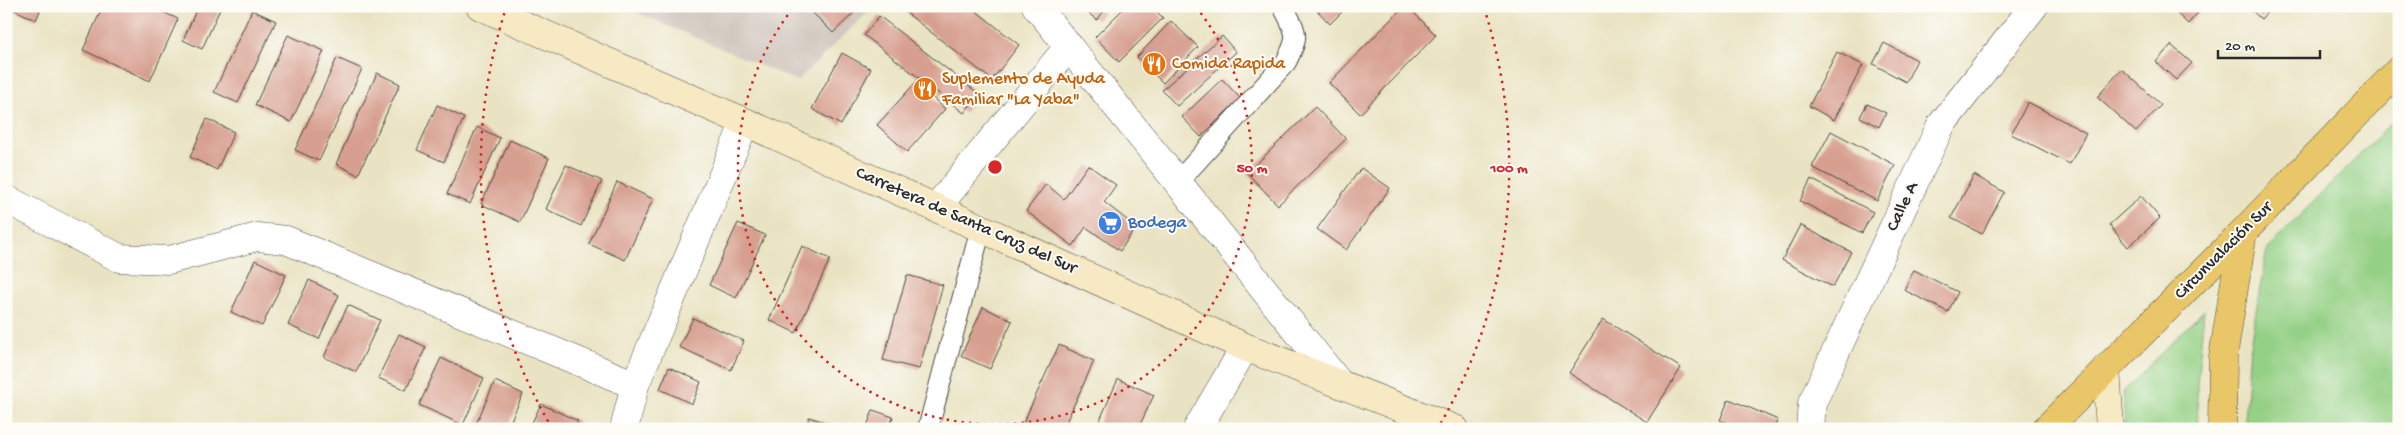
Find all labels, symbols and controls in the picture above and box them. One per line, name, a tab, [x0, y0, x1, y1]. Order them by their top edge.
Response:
scale bar	[2218, 28, 2320, 60]
text: 20 m	[2225, 38, 2255, 56]
restaurant icon: Comida Rapida	[1141, 51, 1167, 77]
place label: Comida Rapida	[1172, 54, 1286, 75]
place label: Suplemento de Ayuda Familiar "La Yaba"	[941, 69, 1106, 111]
restaurant icon: Suplemento de Ayuda Familiar "La Yaba"	[912, 76, 938, 102]
centre of rings	[986, 158, 1004, 176]
text: 50 m	[1237, 160, 1268, 178]
text: 100 m	[1489, 160, 1528, 178]
street label: Carretera de Santa Cruz del Sur	[852, 163, 1081, 280]
street label: Calle A	[1883, 178, 1924, 235]
street label: Circunvalación Sur	[2170, 196, 2279, 305]
supermarket icon: Bodega	[1097, 210, 1123, 236]
place label: Bodega	[1127, 213, 1188, 234]

